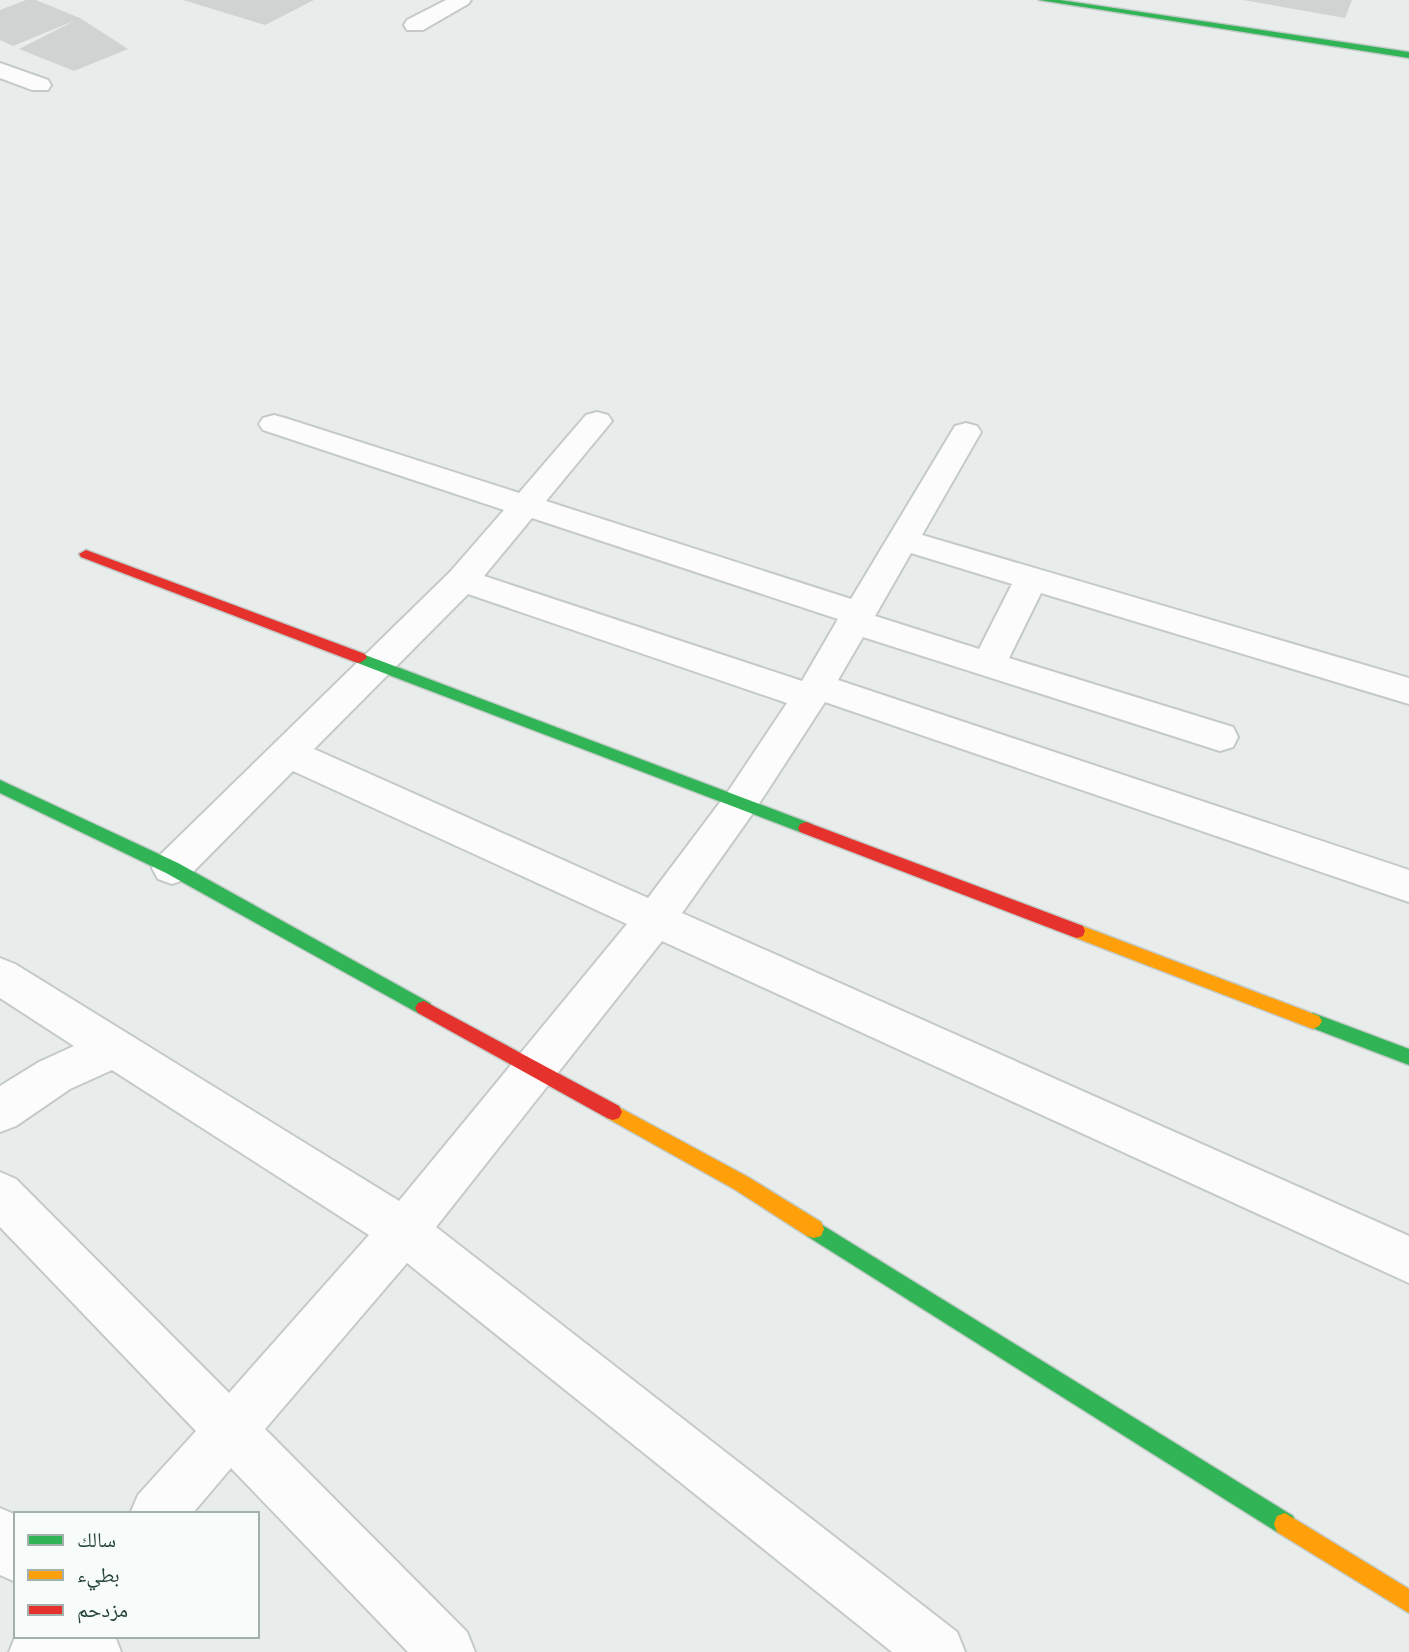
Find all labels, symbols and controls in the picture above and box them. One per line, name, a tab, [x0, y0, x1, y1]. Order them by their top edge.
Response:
legend	[14, 1512, 259, 1638]
text: سالك	[77, 1523, 116, 1555]
text: بطيء	[77, 1558, 120, 1591]
text: مزدحم	[77, 1593, 128, 1625]

